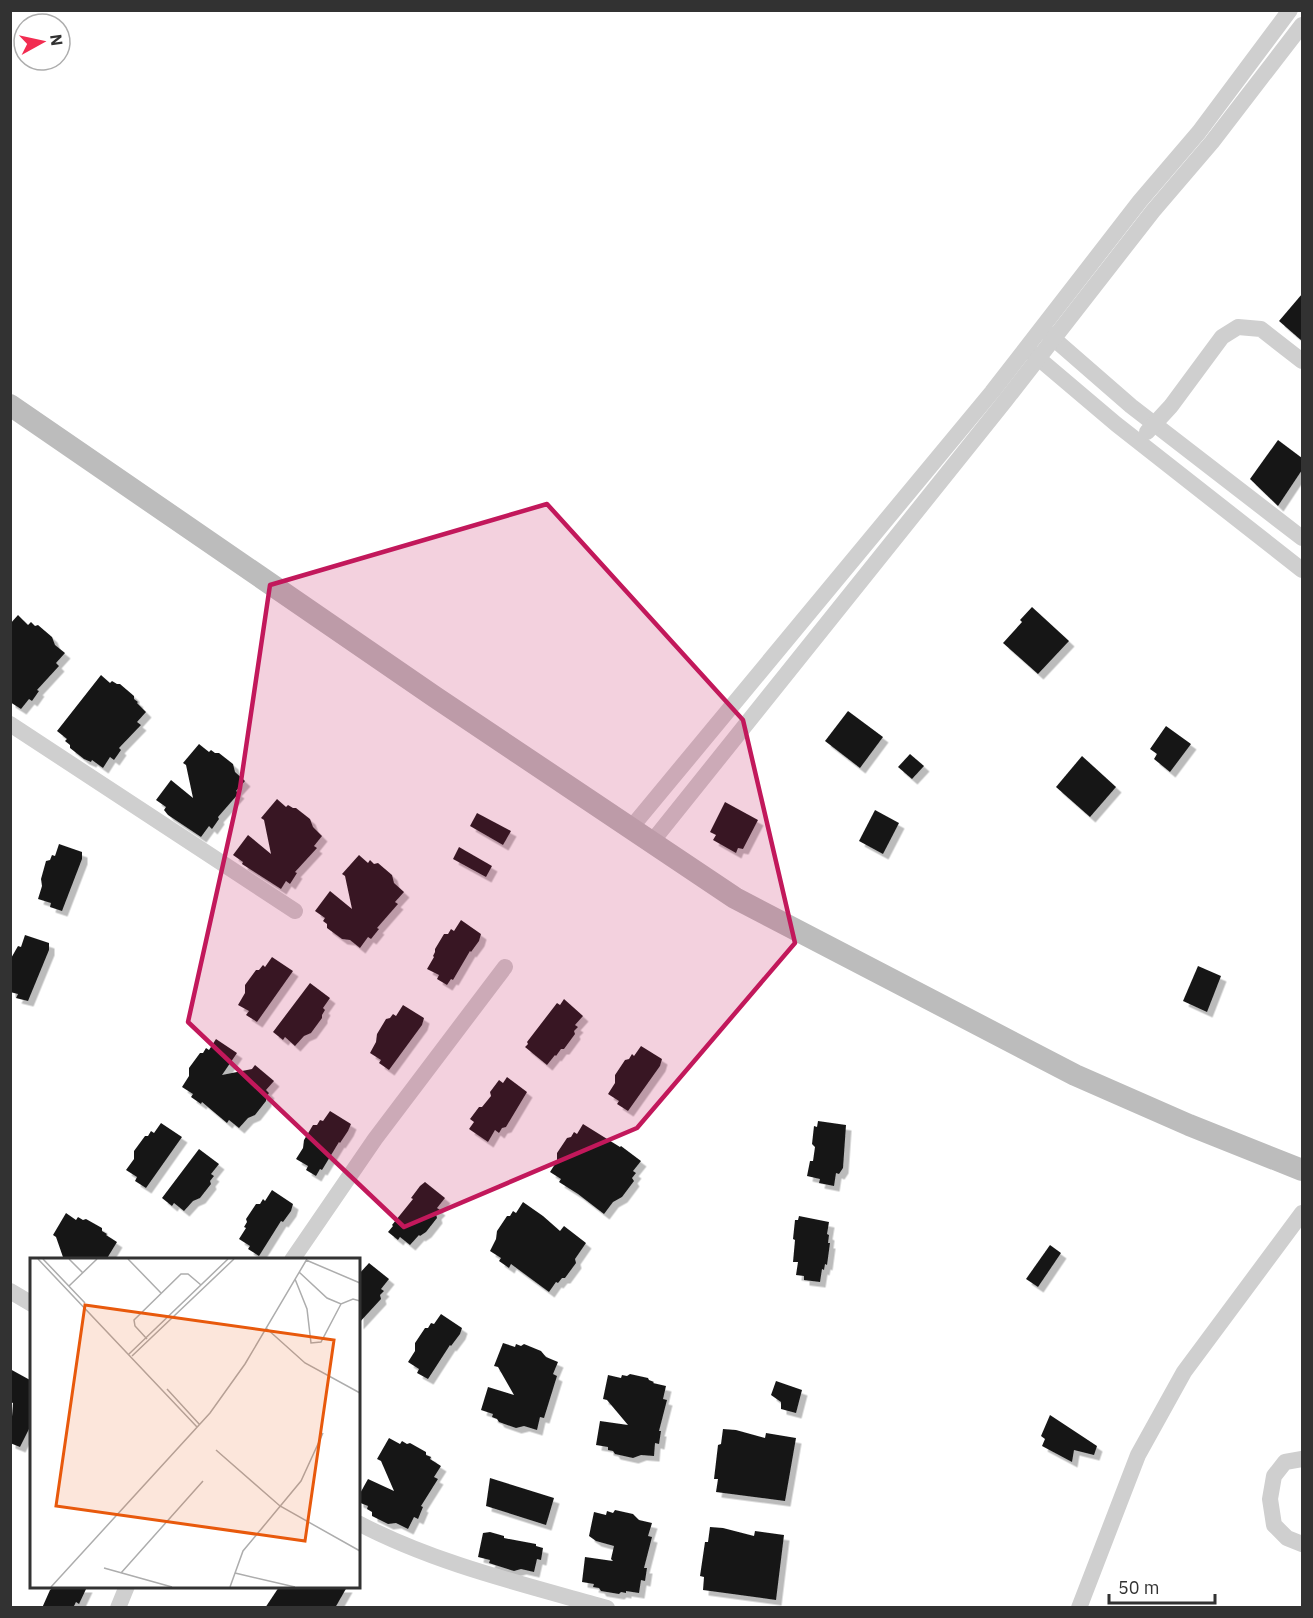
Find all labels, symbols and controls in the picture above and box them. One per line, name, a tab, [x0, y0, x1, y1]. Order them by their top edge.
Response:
north arrow	[12, 12, 72, 72]
text: N	[46, 33, 68, 47]
inset map	[30, 1258, 360, 1588]
scale bar	[1109, 1567, 1216, 1605]
text: 50 m	[1118, 1576, 1160, 1599]

